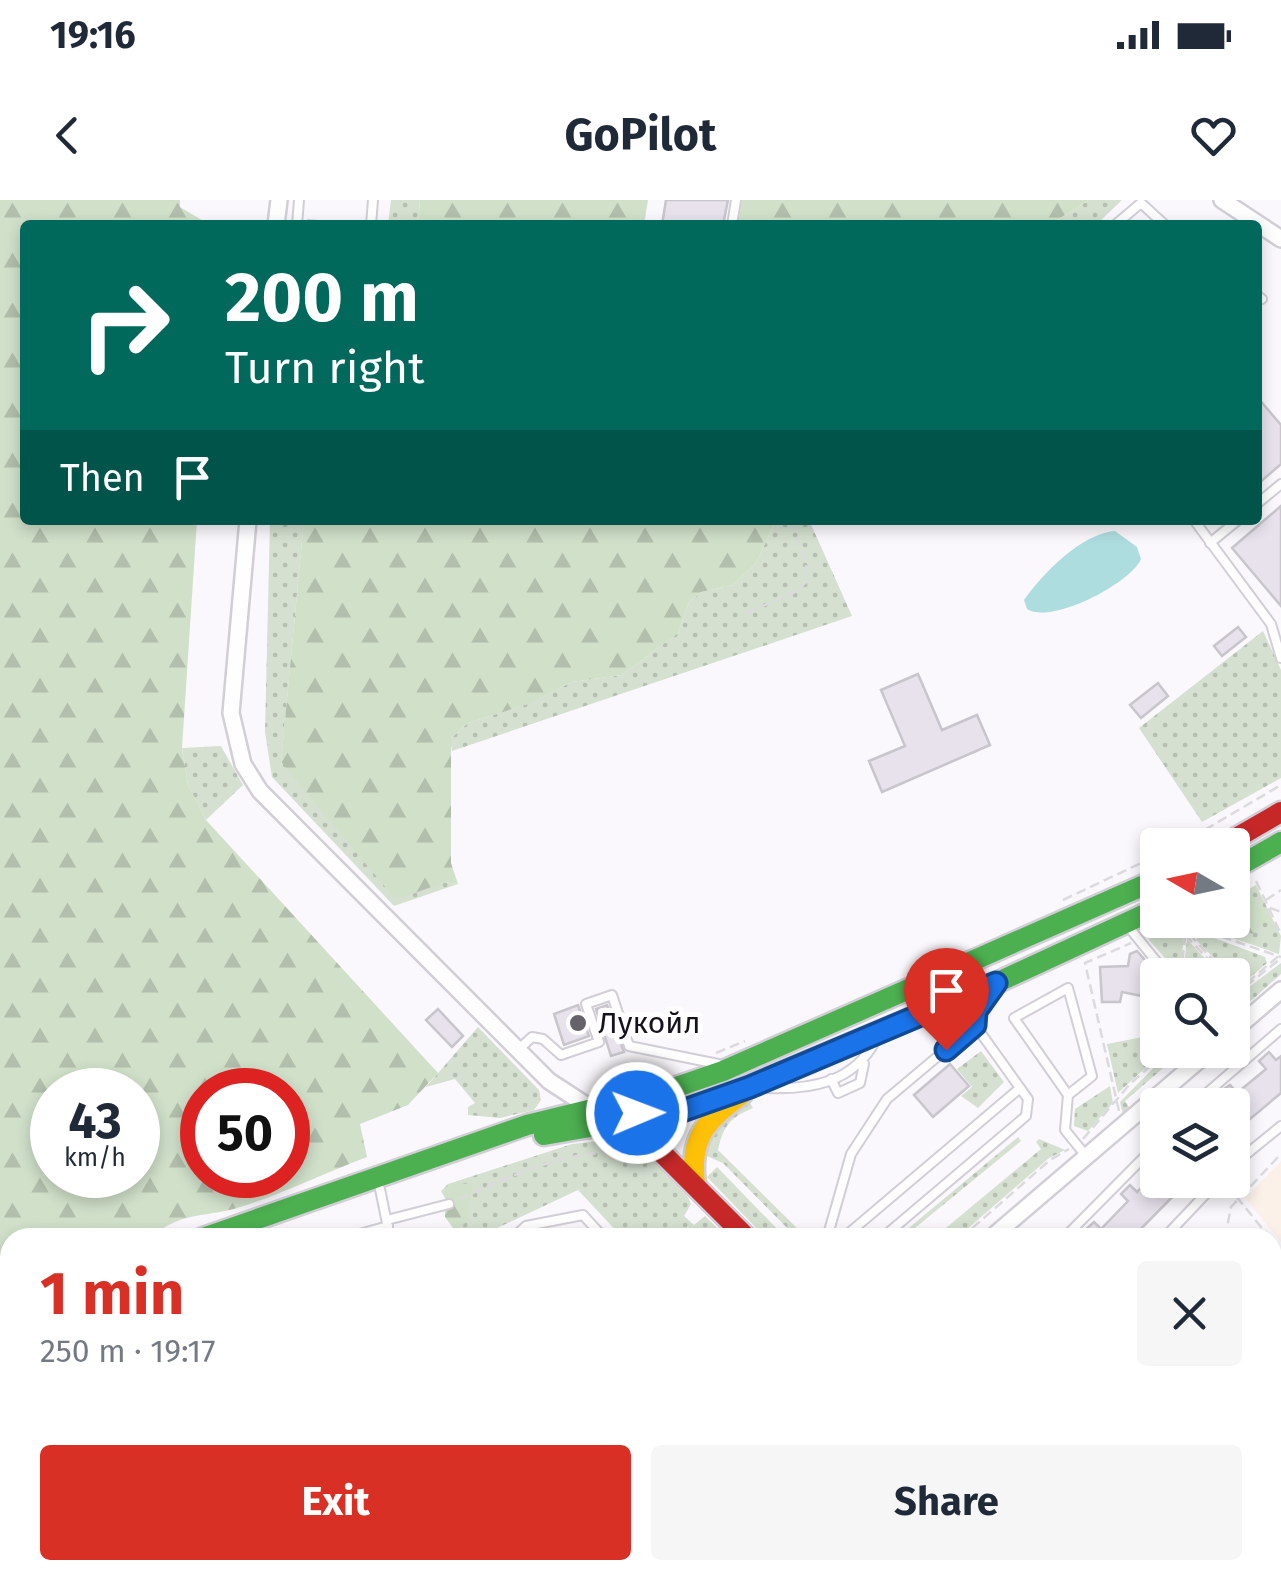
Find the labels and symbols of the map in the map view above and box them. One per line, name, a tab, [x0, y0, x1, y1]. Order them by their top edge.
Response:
north arrow	[1140, 828, 1250, 938]
pin	[904, 948, 989, 1051]
place label: Лукойл	[598, 1005, 701, 1041]
marker: Лукойл	[567, 1012, 589, 1034]
position arrow	[585, 1061, 689, 1165]
speed limit sign: 50	[180, 1068, 310, 1198]

